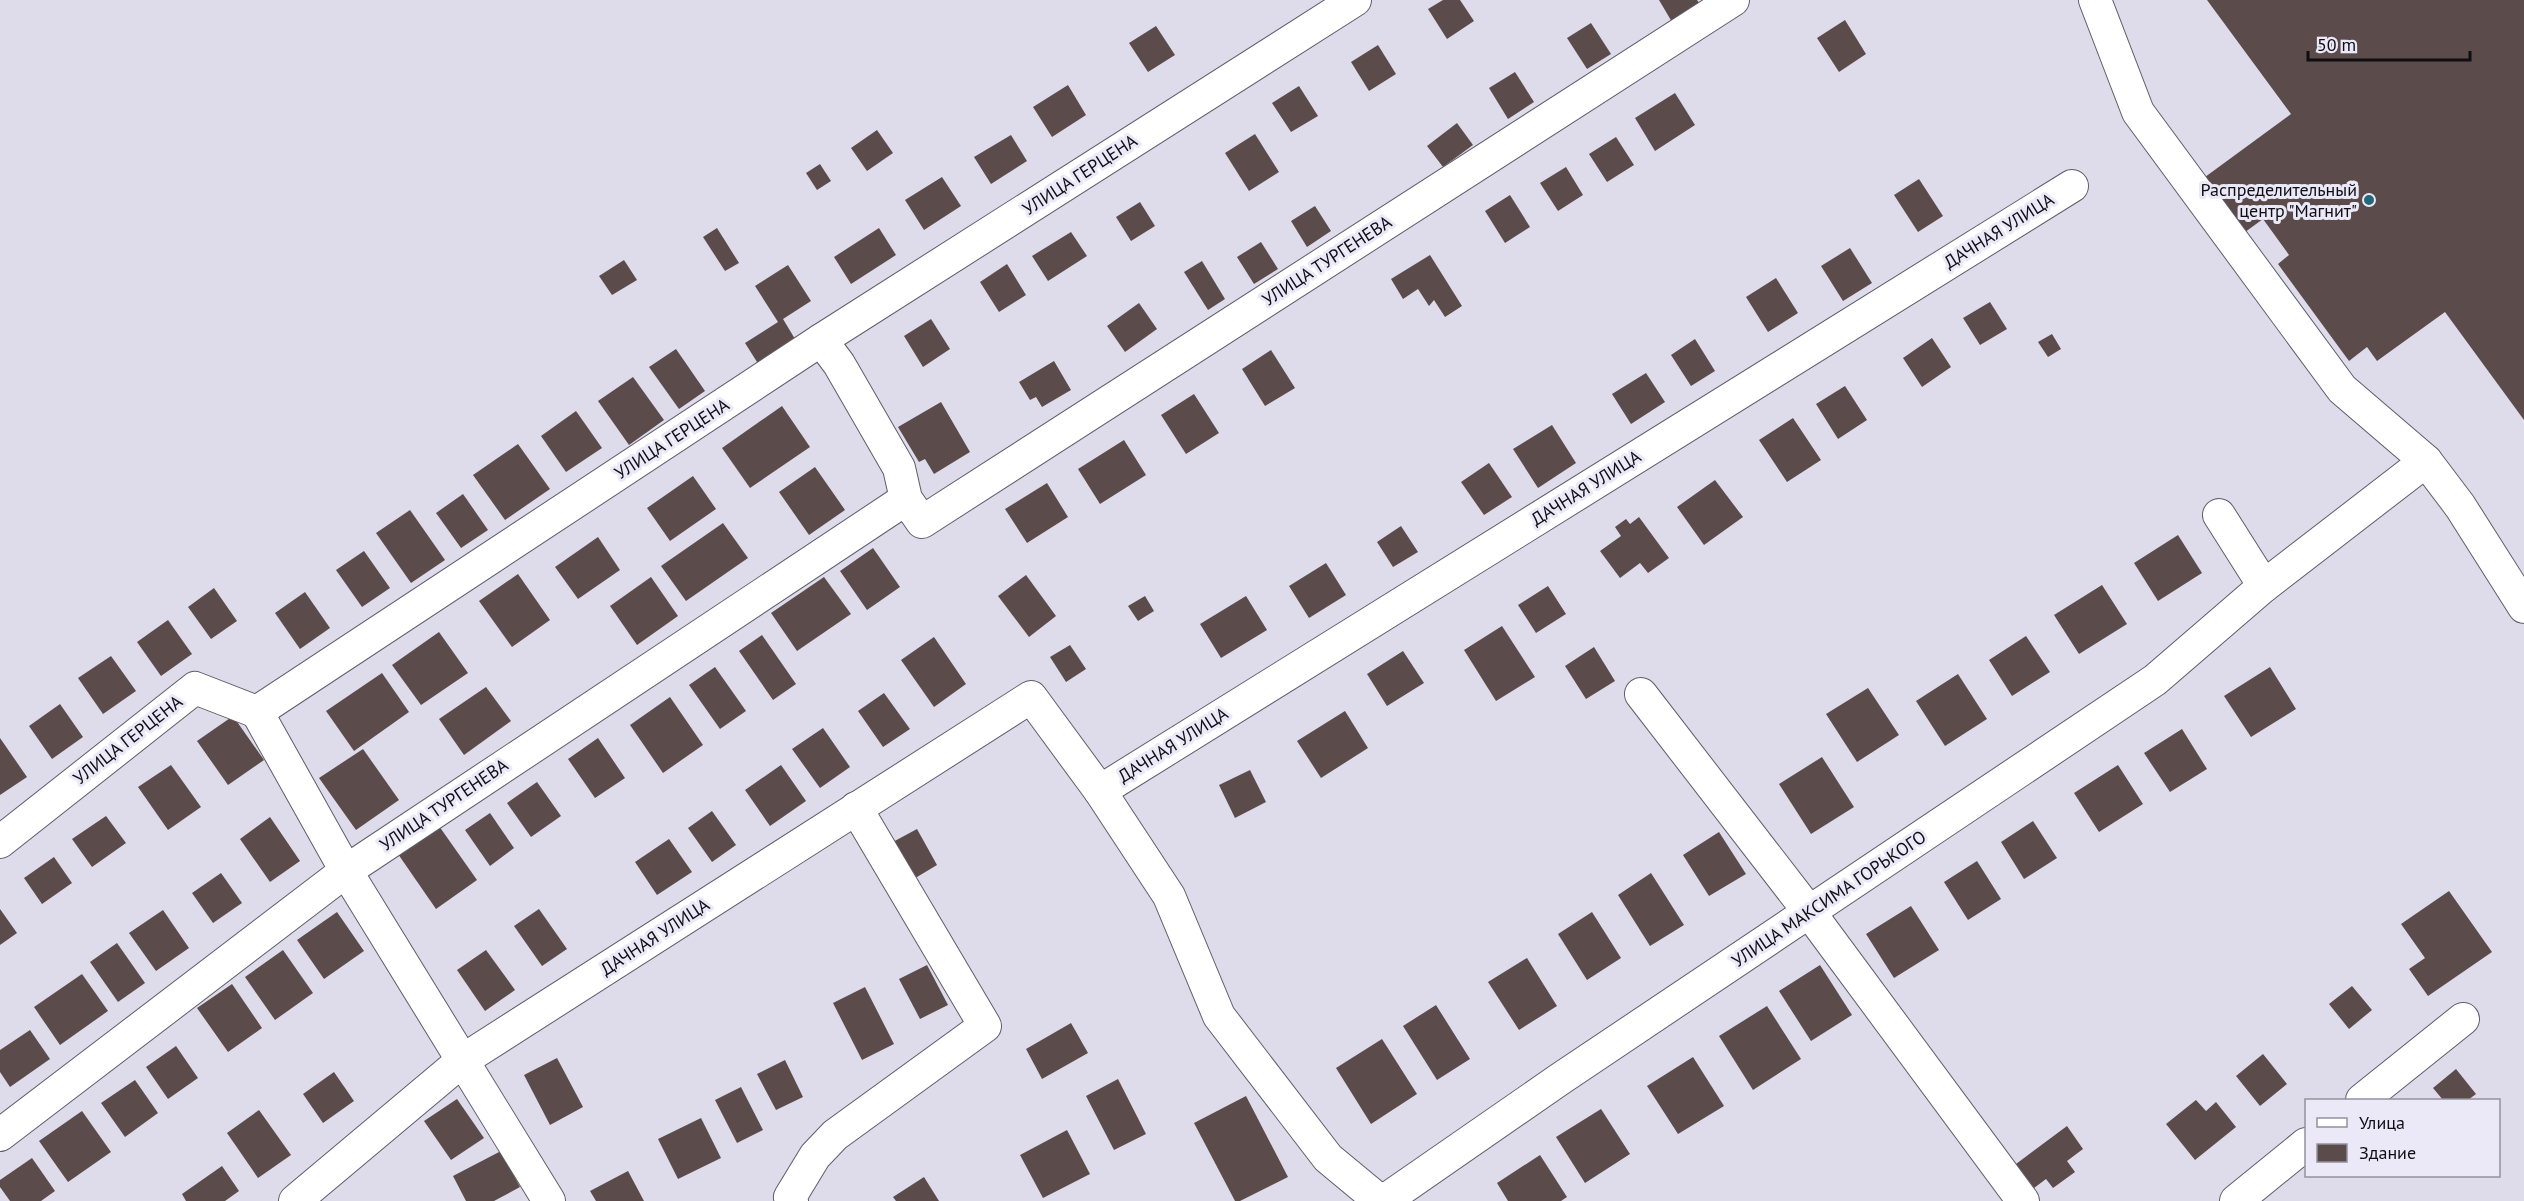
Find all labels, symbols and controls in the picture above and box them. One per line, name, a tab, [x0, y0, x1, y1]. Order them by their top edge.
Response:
scale bar	[2308, 24, 2470, 62]
text: 50 m	[2317, 33, 2356, 56]
street label: УЛИЦА ГЕРЦЕНА	[1018, 129, 1142, 220]
place label: Распределительный центр "Магнит"	[2201, 178, 2357, 222]
street label: ДАЧНАЯ УЛИЦА	[1939, 187, 2058, 274]
marker: Распределительный центр "Магнит"	[2362, 193, 2376, 207]
street label: УЛИЦА ТУРГЕНЕВА	[1258, 210, 1396, 311]
street label: УЛИЦА ГЕРЦЕНА	[610, 393, 734, 484]
street label: ДАЧНАЯ УЛИЦА	[1526, 444, 1645, 531]
street label: УЛИЦА ГЕРЦЕНА	[69, 690, 187, 789]
street label: ДАЧНАЯ УЛИЦА	[1113, 701, 1232, 788]
street label: УЛИЦА ТУРГЕНЕВА	[375, 753, 513, 856]
street label: УЛИЦА МАКСИМА ГОРЬКОГО	[1727, 825, 1930, 972]
street label: ДАЧНАЯ УЛИЦА	[596, 893, 714, 980]
legend	[2305, 1099, 2500, 1177]
text: Улица	[2359, 1111, 2405, 1134]
text: Здание	[2359, 1141, 2416, 1164]

